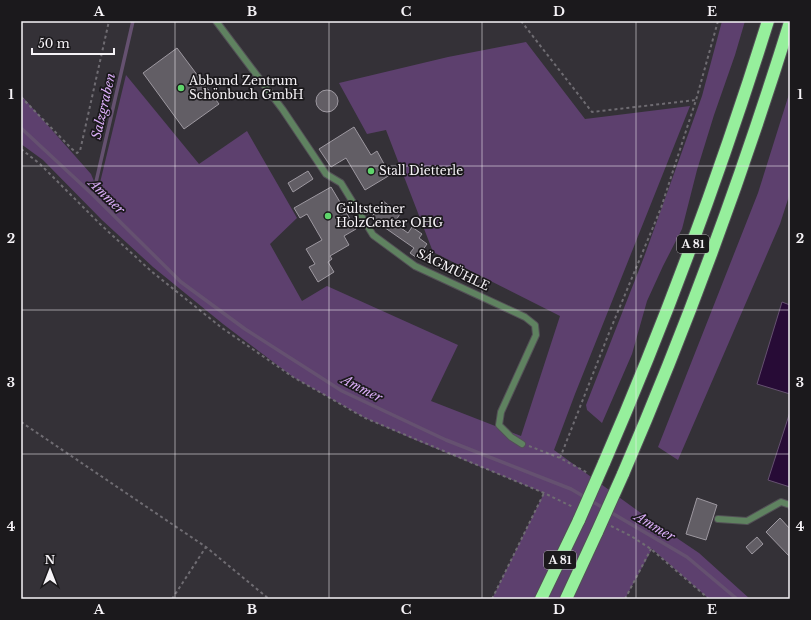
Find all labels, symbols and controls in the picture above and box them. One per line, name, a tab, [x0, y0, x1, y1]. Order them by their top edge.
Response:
text: A	[93, 3, 105, 20]
text: B	[247, 3, 257, 20]
text: C	[401, 3, 412, 20]
text: D	[553, 3, 565, 20]
text: E	[707, 3, 717, 20]
scale bar	[32, 30, 114, 56]
text: 50 m	[38, 36, 70, 51]
water label: Salzgraben	[88, 71, 119, 141]
place label: Abbund Zentrum Schönbuch GmbH	[188, 73, 304, 102]
marker: Abbund Zentrum Schönbuch GmbH	[176, 83, 186, 93]
text: 1	[8, 86, 14, 103]
text: 1	[797, 86, 803, 103]
place label: Stall Dietterle	[379, 163, 463, 178]
marker: Stall Dietterle	[366, 166, 376, 176]
water label: Ammer	[84, 174, 129, 218]
place label: Gültsteiner HolzCenter OHG	[336, 201, 443, 230]
marker: Gültsteiner HolzCenter OHG	[323, 211, 333, 221]
text: 2	[7, 230, 15, 247]
text: 2	[796, 230, 804, 247]
road number: A 81	[677, 235, 709, 253]
street label: SÄGMÜHLE	[414, 244, 493, 294]
water label: Ammer	[337, 370, 386, 406]
text: 3	[7, 374, 15, 391]
text: 3	[796, 374, 804, 391]
water label: Ammer	[630, 507, 679, 546]
text: 4	[7, 518, 16, 535]
text: 4	[796, 518, 805, 535]
north arrow	[30, 550, 70, 590]
road number: A 81	[544, 551, 576, 569]
text: N	[45, 553, 56, 567]
text: A	[93, 601, 105, 618]
text: B	[247, 601, 257, 618]
text: C	[401, 601, 412, 618]
text: D	[553, 601, 565, 618]
text: E	[707, 601, 717, 618]

